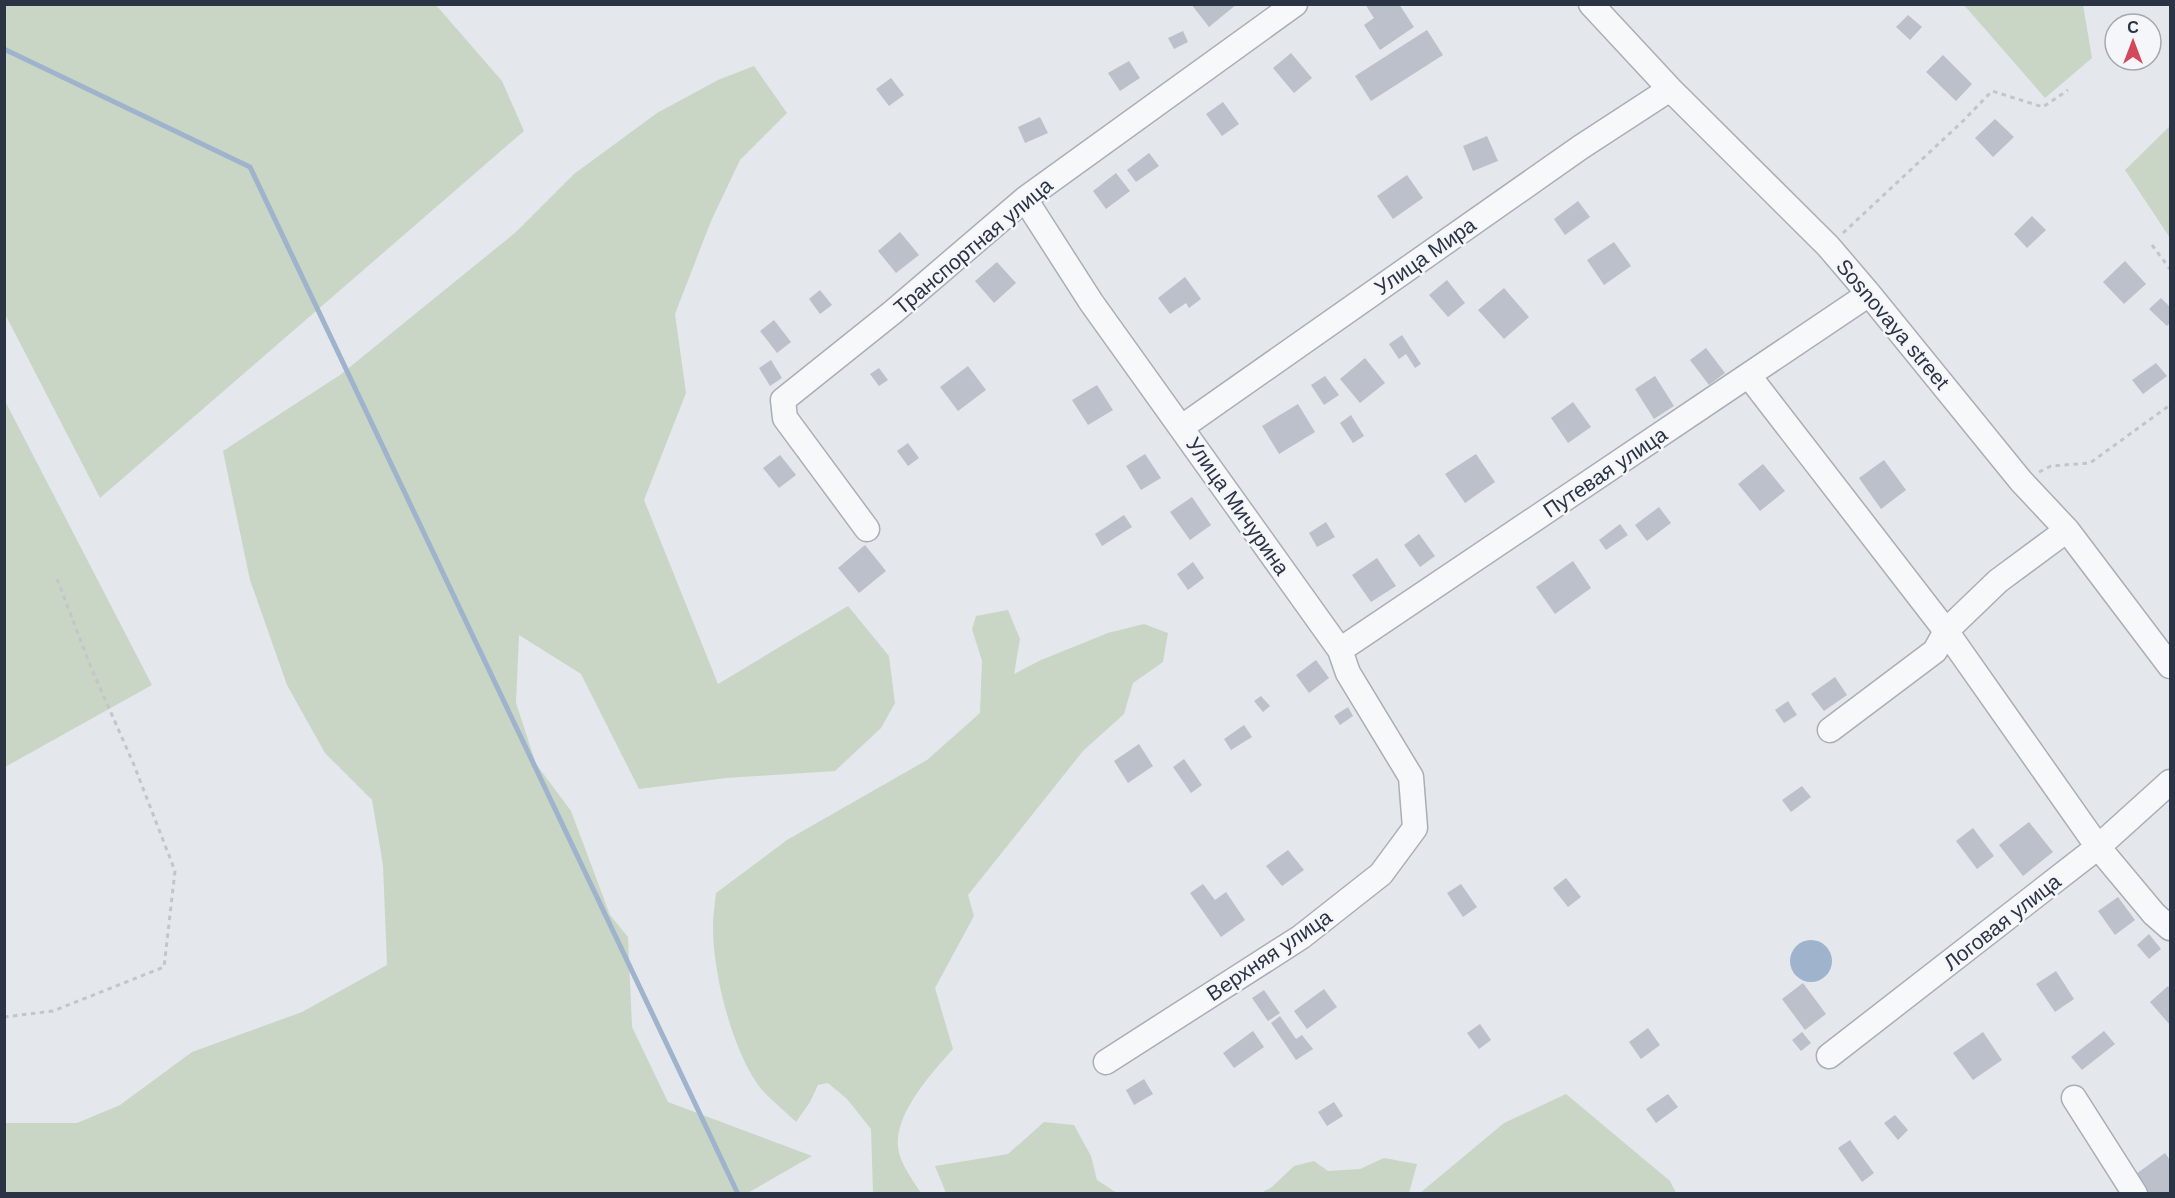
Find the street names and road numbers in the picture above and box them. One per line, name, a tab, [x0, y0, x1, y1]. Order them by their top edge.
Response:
street label: Транспортная улица	[889, 173, 1057, 319]
street label: Улица Мира	[1370, 213, 1480, 299]
street label: Sosnovaya street	[1832, 254, 1954, 394]
street label: Путевая улица	[1539, 422, 1671, 522]
street label: Улица Мичурина	[1182, 433, 1294, 579]
street label: Логовая улица	[1939, 869, 2065, 975]
street label: Верхняя улица	[1202, 905, 1336, 1005]

